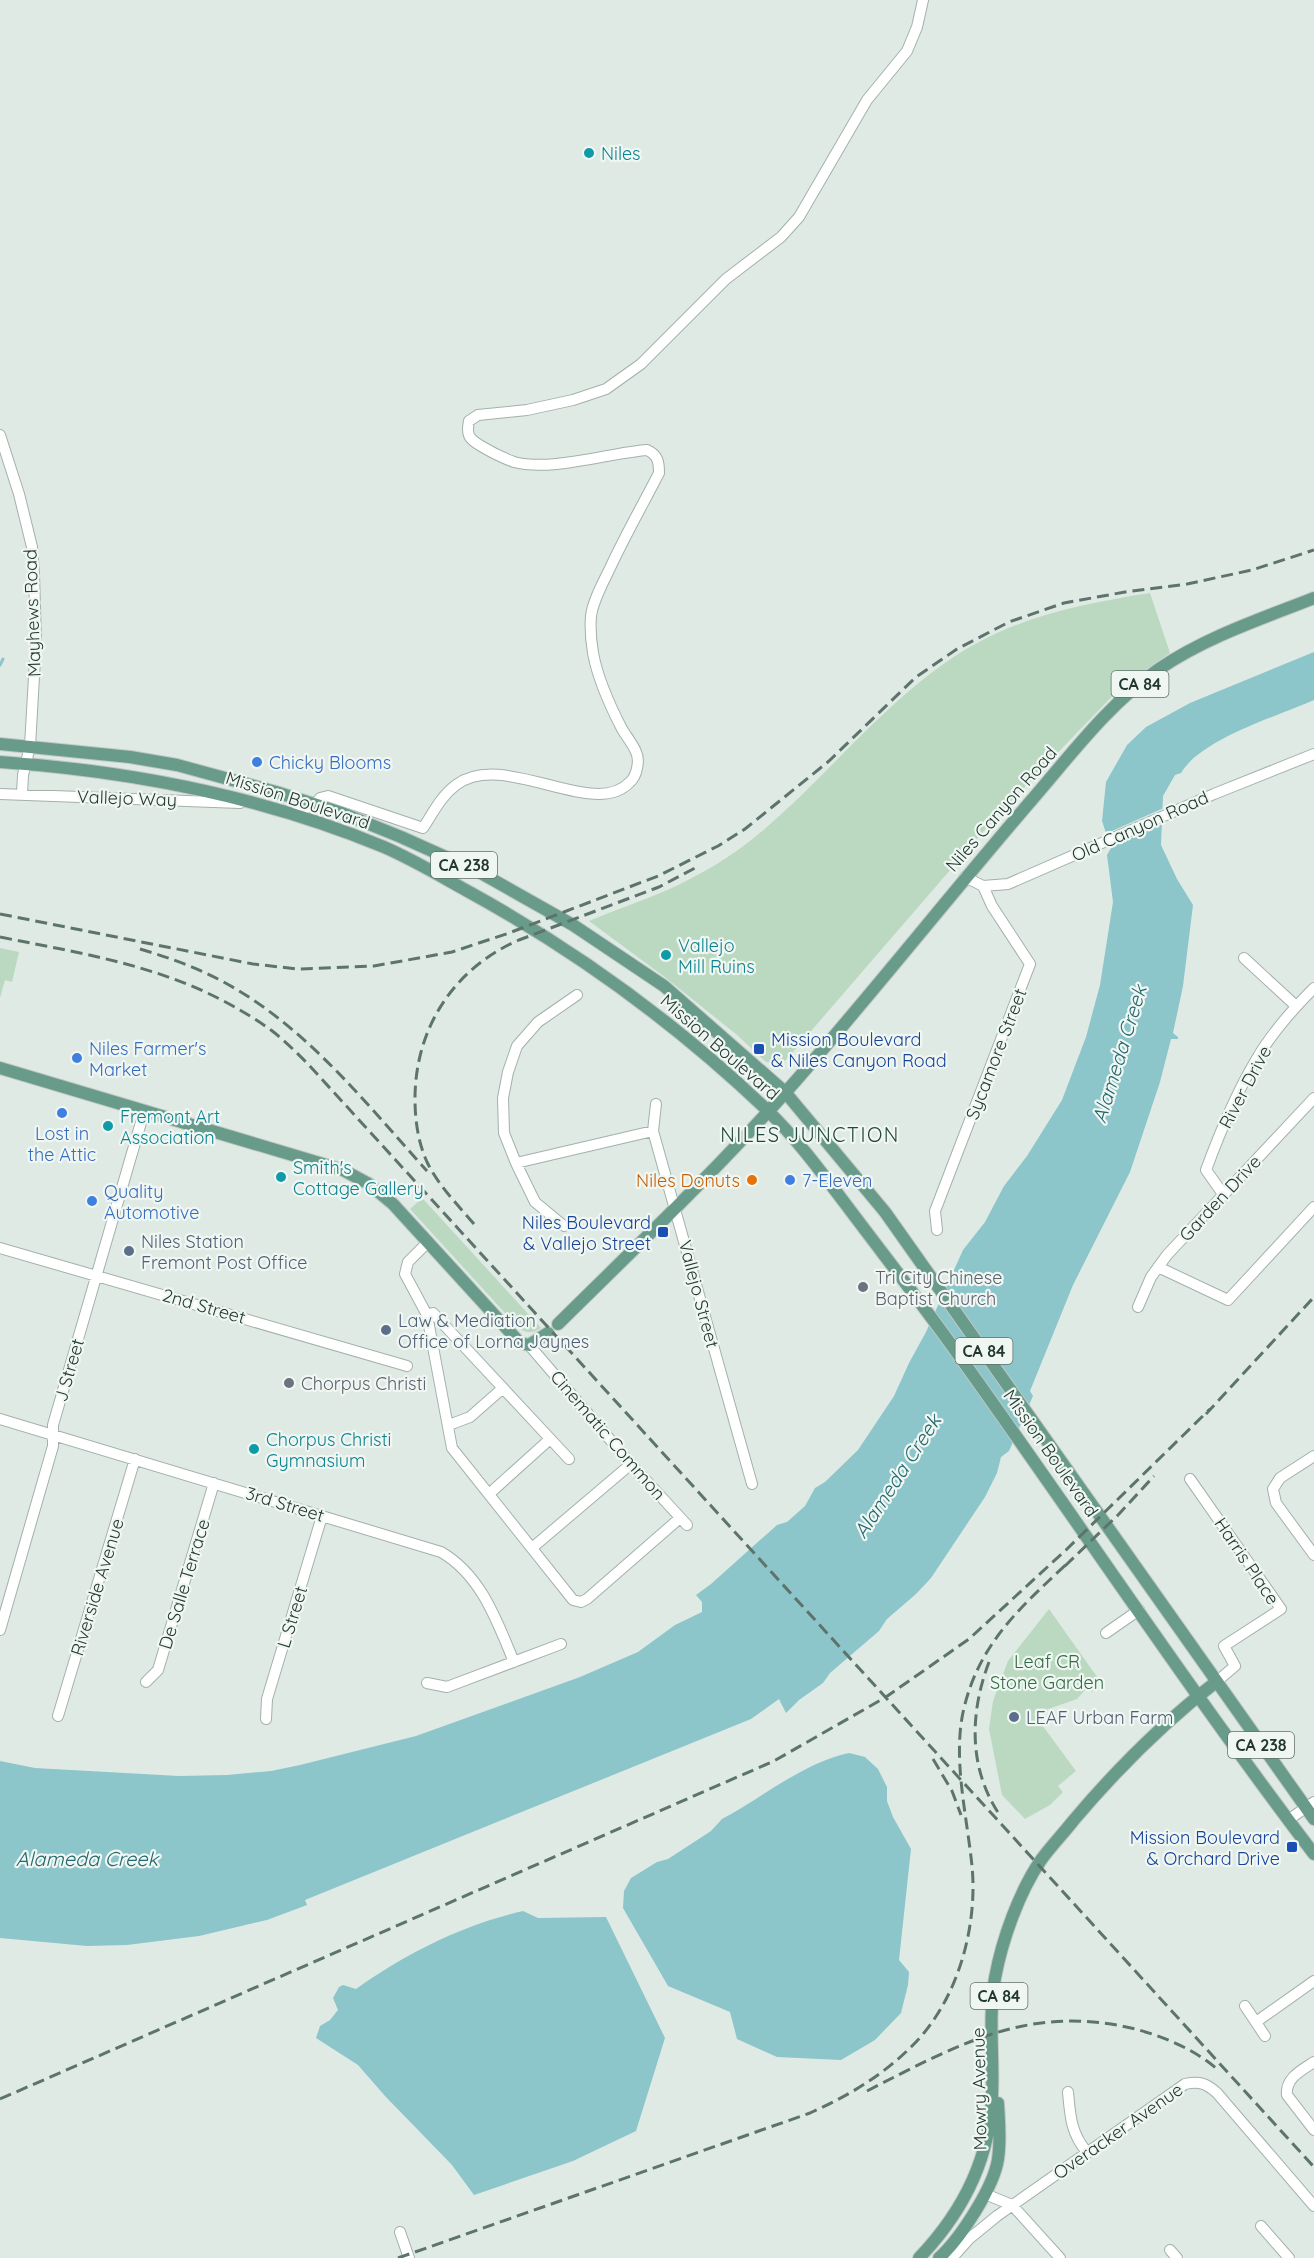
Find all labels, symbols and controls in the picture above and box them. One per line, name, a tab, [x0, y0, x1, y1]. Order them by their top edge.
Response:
place label: Niles	[601, 142, 641, 165]
marker: Niles	[582, 146, 596, 160]
street label: Mayhews Road	[18, 549, 46, 677]
road number: CA 84	[1112, 671, 1168, 697]
street label: Niles Canyon Road	[940, 742, 1062, 876]
place label: Chicky Blooms	[269, 751, 391, 774]
marker: Chicky Blooms	[250, 755, 264, 769]
street label: Mission Boulevard	[223, 766, 373, 834]
street label: Vallejo Way	[77, 785, 177, 811]
street label: Old Canyon Road	[1068, 785, 1212, 867]
road number: CA 238	[431, 852, 497, 878]
place label: Vallejo Mill Ruins	[678, 934, 755, 978]
marker: Vallejo Mill Ruins	[659, 948, 673, 962]
water label: Alameda Creek	[1086, 980, 1152, 1126]
street label: Sycamore Street	[960, 985, 1032, 1123]
street label: Mission Boulevard	[656, 989, 784, 1105]
place label: Mission Boulevard & Niles Canyon Road	[771, 1028, 947, 1072]
place label: Niles Farmer's Market	[89, 1037, 207, 1081]
marker: Mission Boulevard & Niles Canyon Road	[752, 1042, 766, 1056]
street label: River Drive	[1214, 1042, 1276, 1132]
marker: Niles Farmer's Market	[70, 1051, 84, 1065]
place label: Fremont Art Association	[120, 1105, 220, 1149]
marker: Lost in the Attic	[55, 1106, 69, 1120]
marker: Fremont Art Association	[101, 1119, 115, 1133]
place label: Lost in the Attic	[28, 1122, 96, 1166]
district label: NILES JUNCTION	[720, 1122, 900, 1147]
street label: Garden Drive	[1174, 1150, 1266, 1246]
place label: Smith's Cottage Gallery	[293, 1156, 424, 1200]
place label: Niles Donuts	[636, 1169, 740, 1192]
place label: 7-Eleven	[802, 1169, 873, 1192]
marker: Smith's Cottage Gallery	[274, 1170, 288, 1184]
marker: Niles Donuts	[745, 1173, 759, 1187]
marker: 7-Eleven	[783, 1173, 797, 1187]
place label: Quality Automotive	[104, 1180, 199, 1224]
marker: Quality Automotive	[85, 1194, 99, 1208]
place label: Niles Boulevard & Vallejo Street	[522, 1211, 651, 1255]
marker: Niles Boulevard & Vallejo Street	[656, 1225, 670, 1239]
place label: Niles Station Fremont Post Office	[141, 1230, 307, 1274]
street label: Vallejo Street	[674, 1238, 724, 1350]
marker: Niles Station Fremont Post Office	[122, 1244, 136, 1258]
place label: Tri City Chinese Baptist Church	[875, 1266, 1002, 1310]
marker: Tri City Chinese Baptist Church	[856, 1280, 870, 1294]
street label: 2nd Street	[160, 1283, 248, 1329]
place label: Law & Mediation Office of Lorna Jaynes	[398, 1309, 589, 1353]
marker: Law & Mediation Office of Lorna Jaynes	[379, 1323, 393, 1337]
street label: J Street	[49, 1336, 89, 1404]
road number: CA 84	[956, 1338, 1012, 1364]
street label: Cinematic Common	[545, 1365, 671, 1505]
place label: Chorpus Christi	[301, 1372, 426, 1395]
marker: Chorpus Christi	[282, 1376, 296, 1390]
street label: Mission Boulevard	[998, 1385, 1104, 1521]
water label: Alameda Creek	[848, 1408, 948, 1543]
place label: Chorpus Christi Gymnasium	[266, 1428, 391, 1472]
marker: Chorpus Christi Gymnasium	[247, 1442, 261, 1456]
street label: 3rd Street	[243, 1481, 327, 1527]
street label: Harris Place	[1209, 1513, 1285, 1609]
street label: Riverside Avenue	[65, 1516, 129, 1658]
street label: De Salle Terrace	[153, 1516, 215, 1652]
street label: L Street	[272, 1583, 312, 1651]
park label: Leaf CR Stone Garden	[990, 1650, 1104, 1694]
place label: LEAF Urban Farm	[1026, 1706, 1174, 1729]
marker: LEAF Urban Farm	[1007, 1710, 1021, 1724]
road number: CA 238	[1228, 1732, 1294, 1758]
place label: Mission Boulevard & Orchard Drive	[1130, 1826, 1280, 1870]
marker: Mission Boulevard & Orchard Drive	[1285, 1840, 1299, 1854]
water label: Alameda Creek	[16, 1846, 161, 1871]
road number: CA 84	[970, 1983, 1028, 2009]
street label: Mowry Avenue	[966, 2027, 992, 2151]
street label: Overacker Avenue	[1049, 2078, 1187, 2184]

